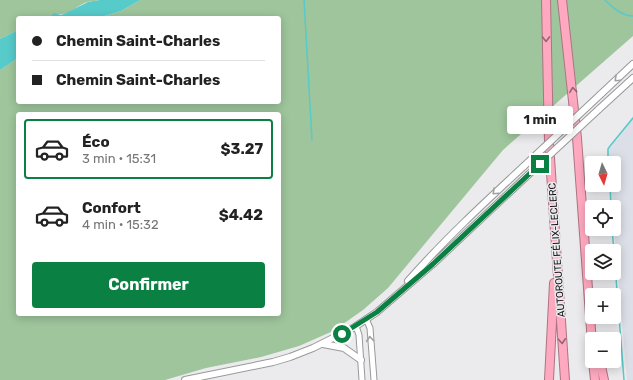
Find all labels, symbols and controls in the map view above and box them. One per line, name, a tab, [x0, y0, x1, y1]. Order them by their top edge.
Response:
text: Chemin Saint-Charles	[56, 32, 220, 50]
one-way arrow	[542, 36, 550, 42]
text: Chemin Saint-Charles	[56, 71, 220, 89]
one-way arrow	[614, 74, 622, 82]
one-way arrow	[568, 87, 577, 93]
callout: 1 min	[507, 106, 573, 134]
text: 1 min	[523, 112, 557, 127]
icon: car	[34, 131, 70, 167]
text: Éco	[82, 133, 110, 151]
text: $3.27	[220, 140, 263, 158]
text: 3 min · 15:31	[82, 151, 156, 166]
route end	[531, 155, 549, 173]
north arrow	[585, 156, 621, 192]
map controls	[585, 156, 621, 368]
street label: AUTOROUTE FÉLIX-LECLERC	[546, 182, 568, 318]
one-way arrow	[492, 187, 500, 195]
icon: car	[34, 197, 70, 233]
text: Confort	[82, 199, 141, 217]
button: locate	[585, 200, 621, 236]
text: $4.42	[219, 206, 263, 224]
text: 4 min · 15:32	[82, 217, 159, 232]
button: layers	[585, 244, 621, 280]
button: Confirmer	[32, 262, 265, 308]
button: +	[585, 288, 621, 324]
route start	[333, 325, 351, 343]
button: −	[585, 332, 621, 368]
one-way arrow	[366, 336, 375, 343]
one-way arrow	[558, 338, 567, 344]

